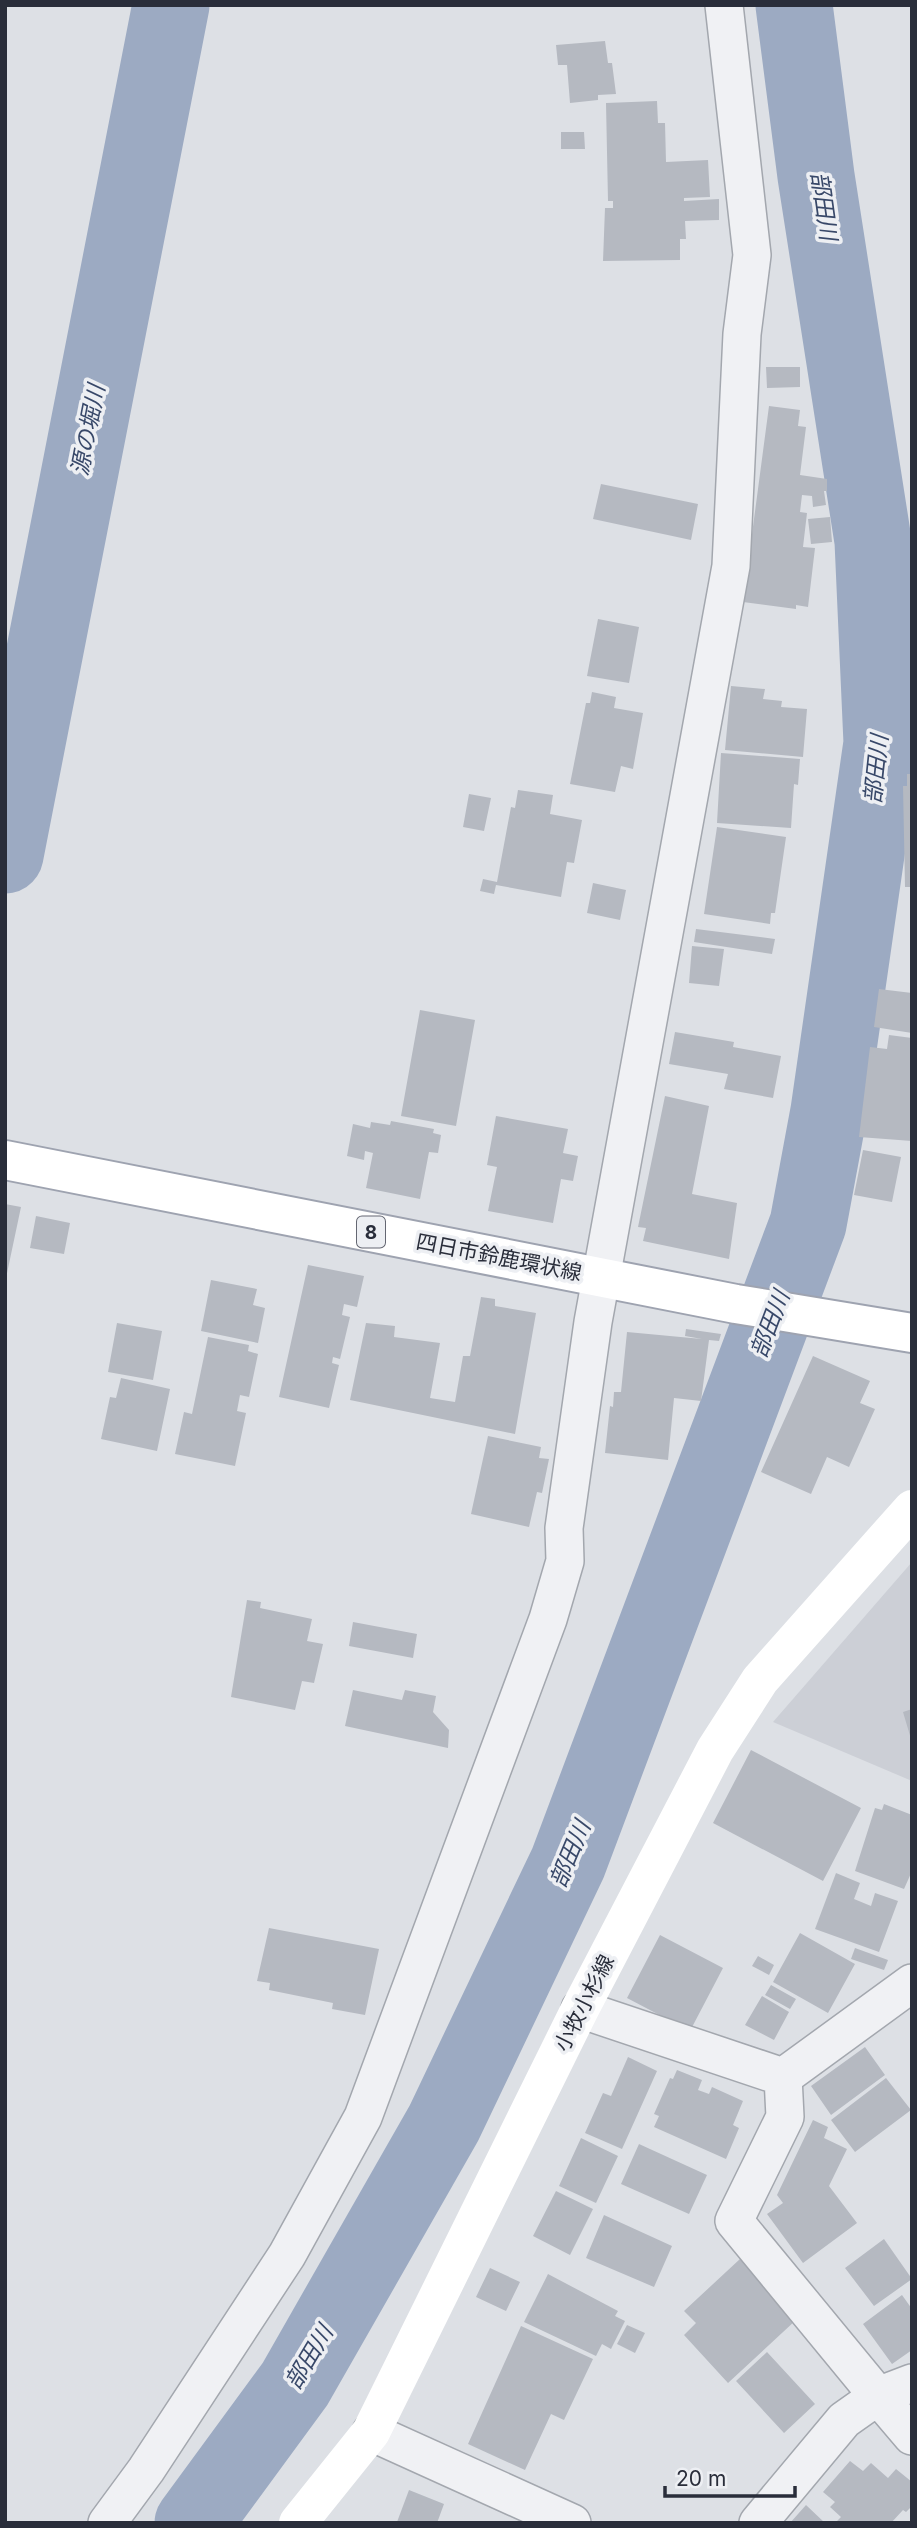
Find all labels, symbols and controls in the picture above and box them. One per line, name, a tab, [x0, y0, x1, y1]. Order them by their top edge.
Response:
water label: 部田川	[805, 170, 843, 245]
water label: 源の堀川	[65, 379, 111, 478]
water label: 部田川	[858, 730, 894, 805]
road number: 8	[357, 1216, 385, 1248]
street label: 四日市鈴鹿環状線	[414, 1229, 584, 1285]
water label: 部田川	[745, 1284, 797, 1361]
water label: 部田川	[544, 1814, 598, 1891]
street label: 小牧小杉線	[549, 1951, 619, 2055]
water label: 部田川	[279, 2318, 340, 2394]
scale bar	[665, 2454, 794, 2498]
text: 20 m	[676, 2466, 726, 2491]

